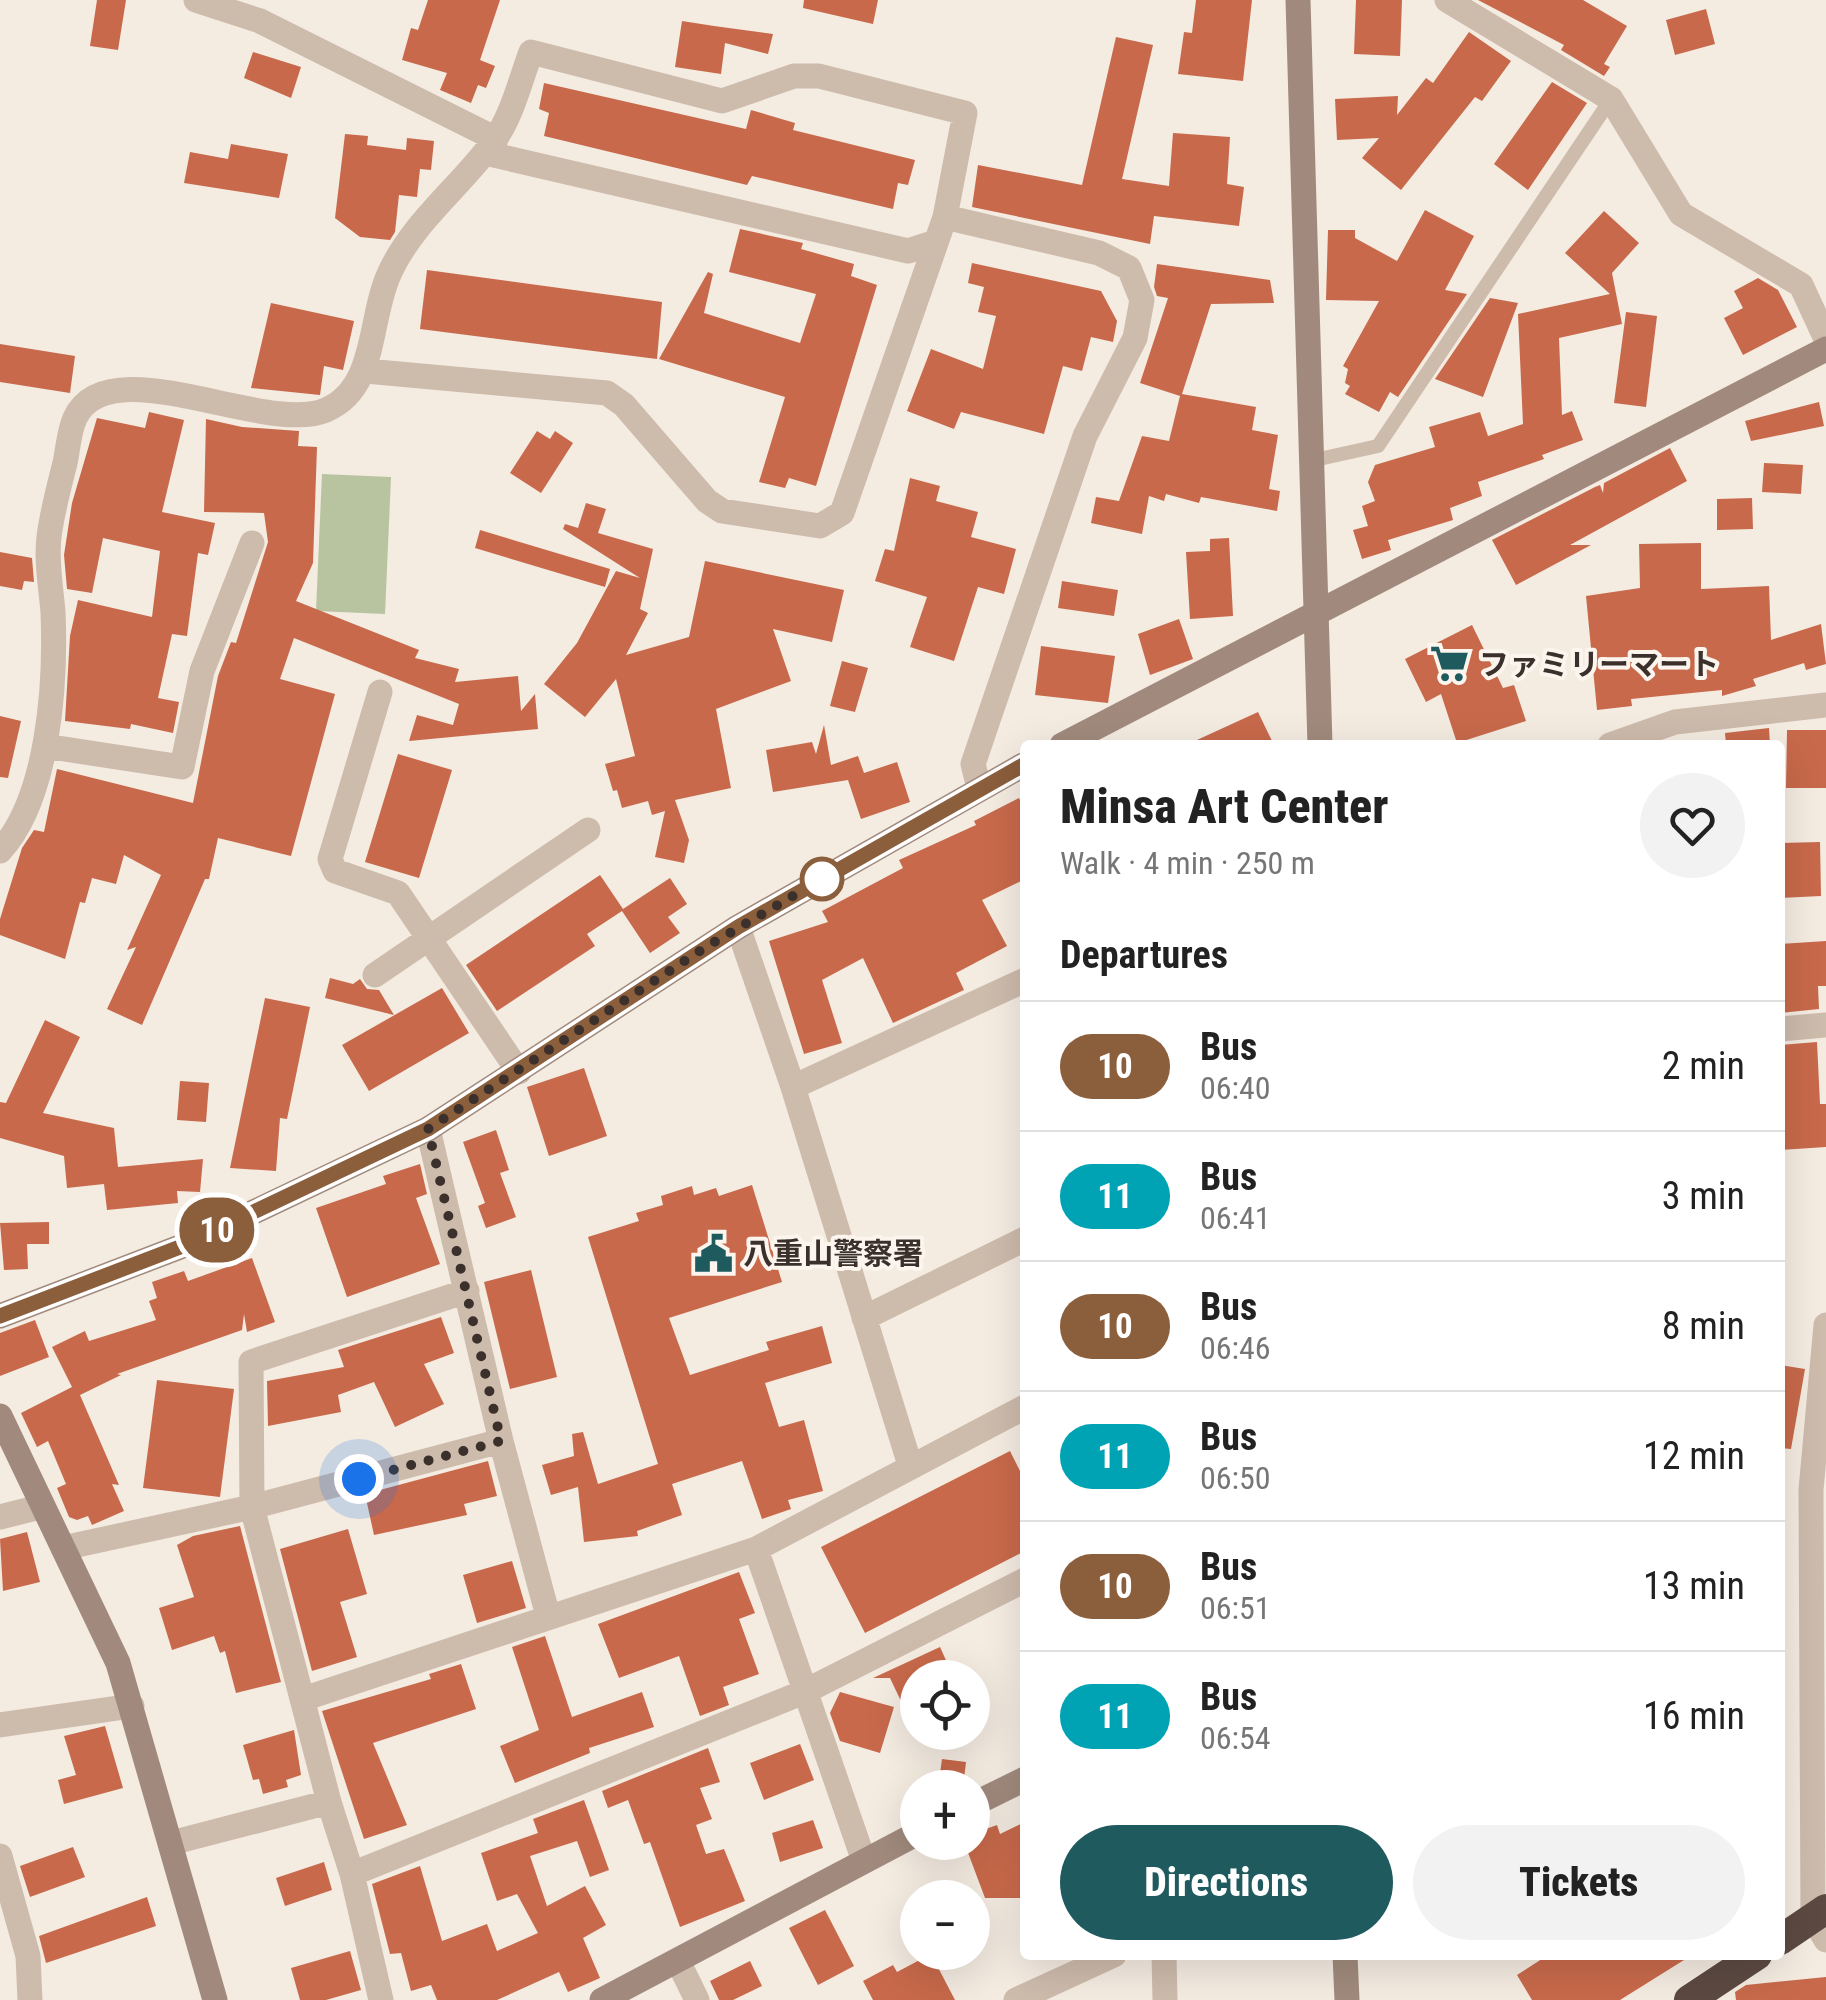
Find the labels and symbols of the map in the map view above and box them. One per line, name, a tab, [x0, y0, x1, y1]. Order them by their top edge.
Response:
supermarket icon: ファミリーマート	[1428, 643, 1470, 685]
place label: ファミリーマート	[1479, 647, 1719, 682]
unlabelled marker	[801, 858, 843, 900]
line badge: 10	[172, 1198, 262, 1262]
public building icon: 八重山警察署	[692, 1232, 734, 1274]
place label: 八重山警察署	[743, 1236, 923, 1271]
your location	[334, 1454, 384, 1504]

